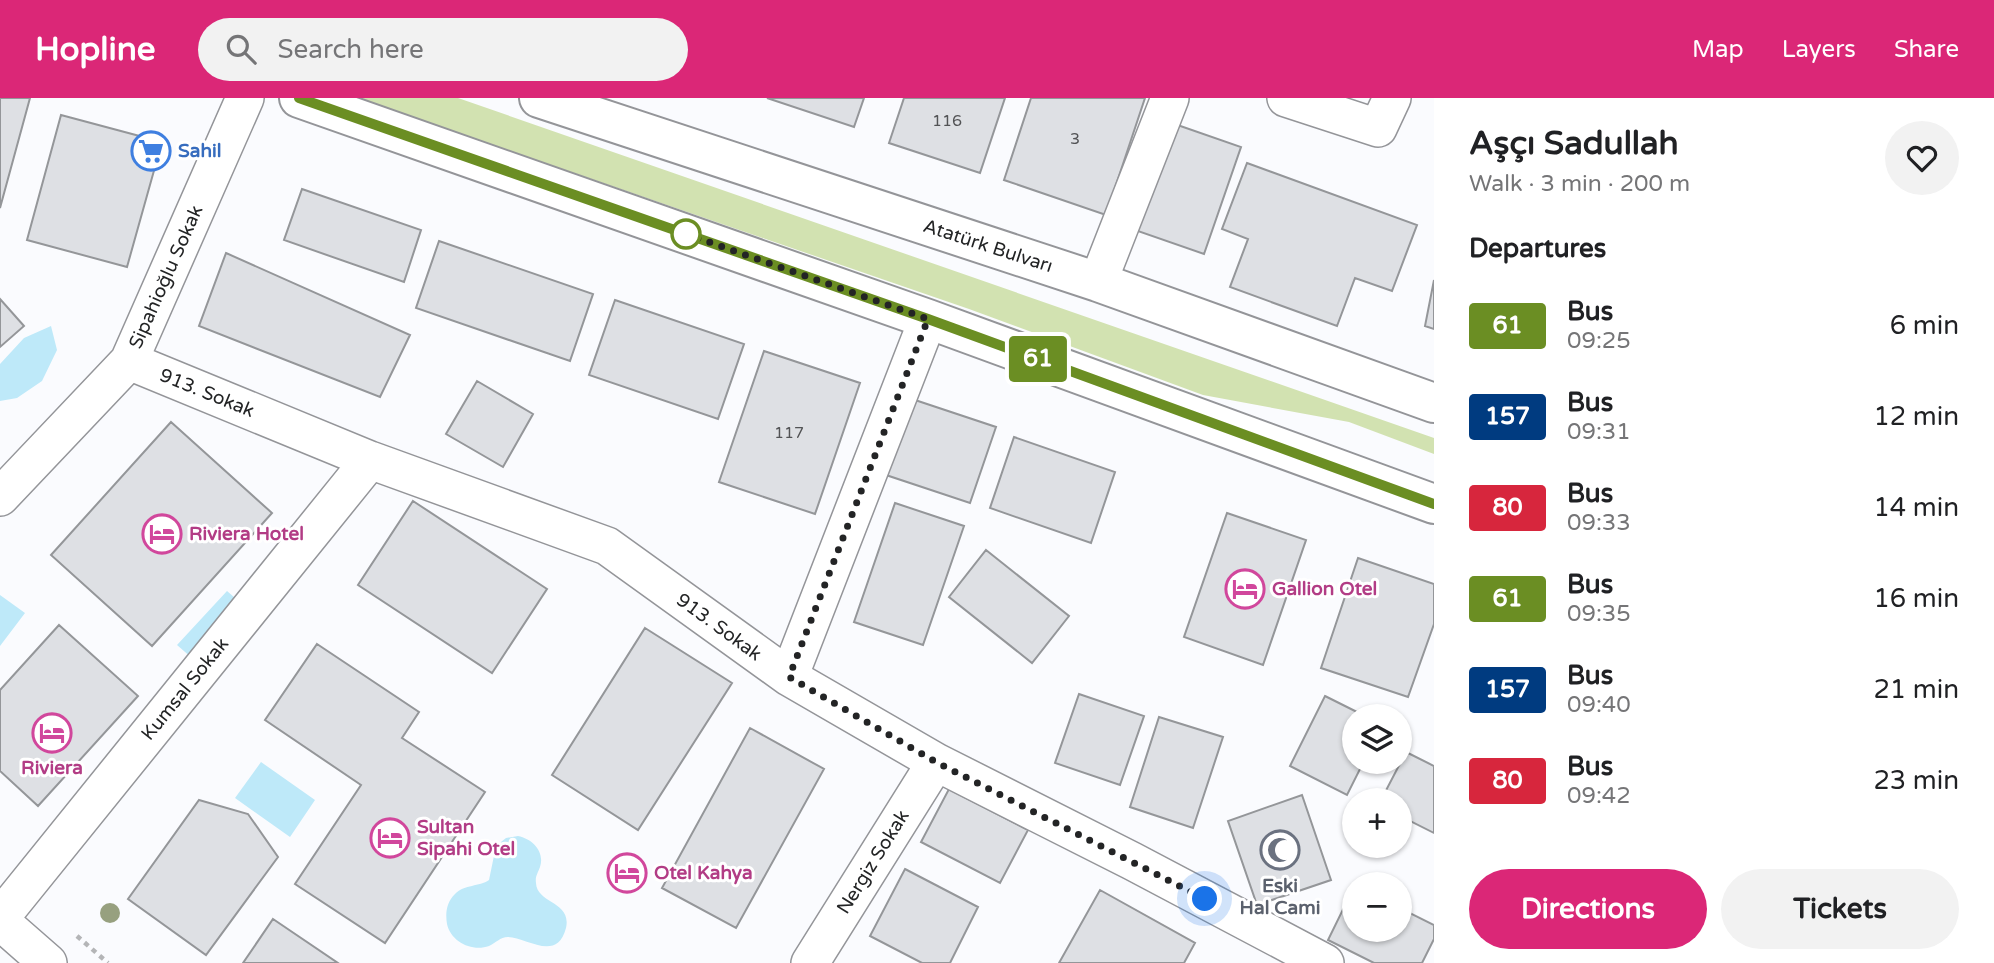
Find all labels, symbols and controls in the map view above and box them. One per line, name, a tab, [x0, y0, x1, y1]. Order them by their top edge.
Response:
search box	[198, 18, 688, 81]
text: Hopline	[35, 30, 156, 69]
icon: search	[222, 30, 260, 68]
text: Search here	[278, 34, 424, 65]
text: Map	[1692, 35, 1744, 64]
text: Layers	[1782, 35, 1856, 64]
text: Share	[1894, 35, 1959, 64]
house number: 116	[932, 111, 962, 131]
button: heart	[1885, 121, 1959, 195]
text: Aşçı Sadullah	[1469, 124, 1679, 163]
house number: 3	[1070, 129, 1080, 149]
supermarket icon: Sahil	[130, 130, 172, 172]
place label: Sahil	[178, 140, 221, 162]
text: Walk · 3 min · 200 m	[1469, 170, 1690, 198]
street label: Sipahioğlu Sokak	[125, 202, 207, 352]
street label: Atatürk Bulvarı	[920, 215, 1056, 277]
unlabelled marker	[671, 219, 701, 249]
text: Departures	[1469, 233, 1606, 264]
text: Bus	[1567, 296, 1613, 327]
text: 6 min	[1890, 310, 1959, 341]
text: 61	[1492, 311, 1523, 340]
text: 09:25	[1567, 327, 1631, 355]
line badge: 61	[1006, 336, 1070, 382]
text: 61	[1023, 344, 1053, 373]
street label: 913. Sokak	[156, 364, 258, 422]
text: Bus	[1567, 387, 1613, 418]
text: 12 min	[1873, 401, 1959, 432]
text: 157	[1485, 402, 1530, 431]
text: 09:31	[1567, 418, 1631, 446]
house number: 117	[774, 423, 804, 443]
text: Bus	[1567, 478, 1613, 509]
text: 14 min	[1873, 492, 1959, 523]
text: 80	[1492, 493, 1523, 522]
text: 09:33	[1567, 509, 1631, 537]
hotel icon: Riviera Hotel	[141, 513, 183, 555]
place label: Riviera Hotel	[189, 523, 304, 545]
hotel icon: Gallion Otel	[1224, 568, 1266, 610]
text: Bus	[1567, 569, 1613, 600]
place label: Gallion Otel	[1272, 578, 1377, 600]
text: 16 min	[1873, 583, 1959, 614]
text: 61	[1492, 584, 1523, 613]
street label: 913. Sokak	[672, 589, 766, 665]
text: 09:35	[1567, 600, 1631, 628]
street label: Kumsal Sokak	[137, 633, 233, 745]
text: Bus	[1567, 660, 1613, 691]
text: 21 min	[1873, 674, 1959, 705]
text: 157	[1485, 675, 1530, 704]
text: 09:40	[1567, 691, 1631, 719]
map controls	[1342, 704, 1412, 942]
button: layers	[1342, 704, 1412, 774]
hotel icon: Riviera	[31, 712, 73, 754]
text: Bus	[1567, 751, 1613, 782]
place label: Riviera	[21, 757, 83, 779]
text: 23 min	[1873, 765, 1959, 796]
text: 80	[1492, 766, 1523, 795]
text: 09:42	[1567, 782, 1631, 810]
button: +	[1342, 788, 1412, 858]
street label: Nergiz Sokak	[832, 806, 914, 918]
place label: Sultan Sipahi Otel	[417, 816, 515, 861]
hotel icon: Sultan Sipahi Otel	[369, 817, 411, 859]
mosque icon: Eski Hal Cami	[1259, 829, 1301, 871]
hotel icon: Otel Kahya	[606, 852, 648, 894]
place label: Otel Kahya	[654, 862, 753, 885]
button: Directions	[1469, 869, 1707, 949]
button: Tickets	[1721, 869, 1959, 949]
button: −	[1342, 872, 1412, 942]
place label: Eski Hal Cami	[1240, 875, 1320, 919]
your location	[1187, 881, 1222, 916]

